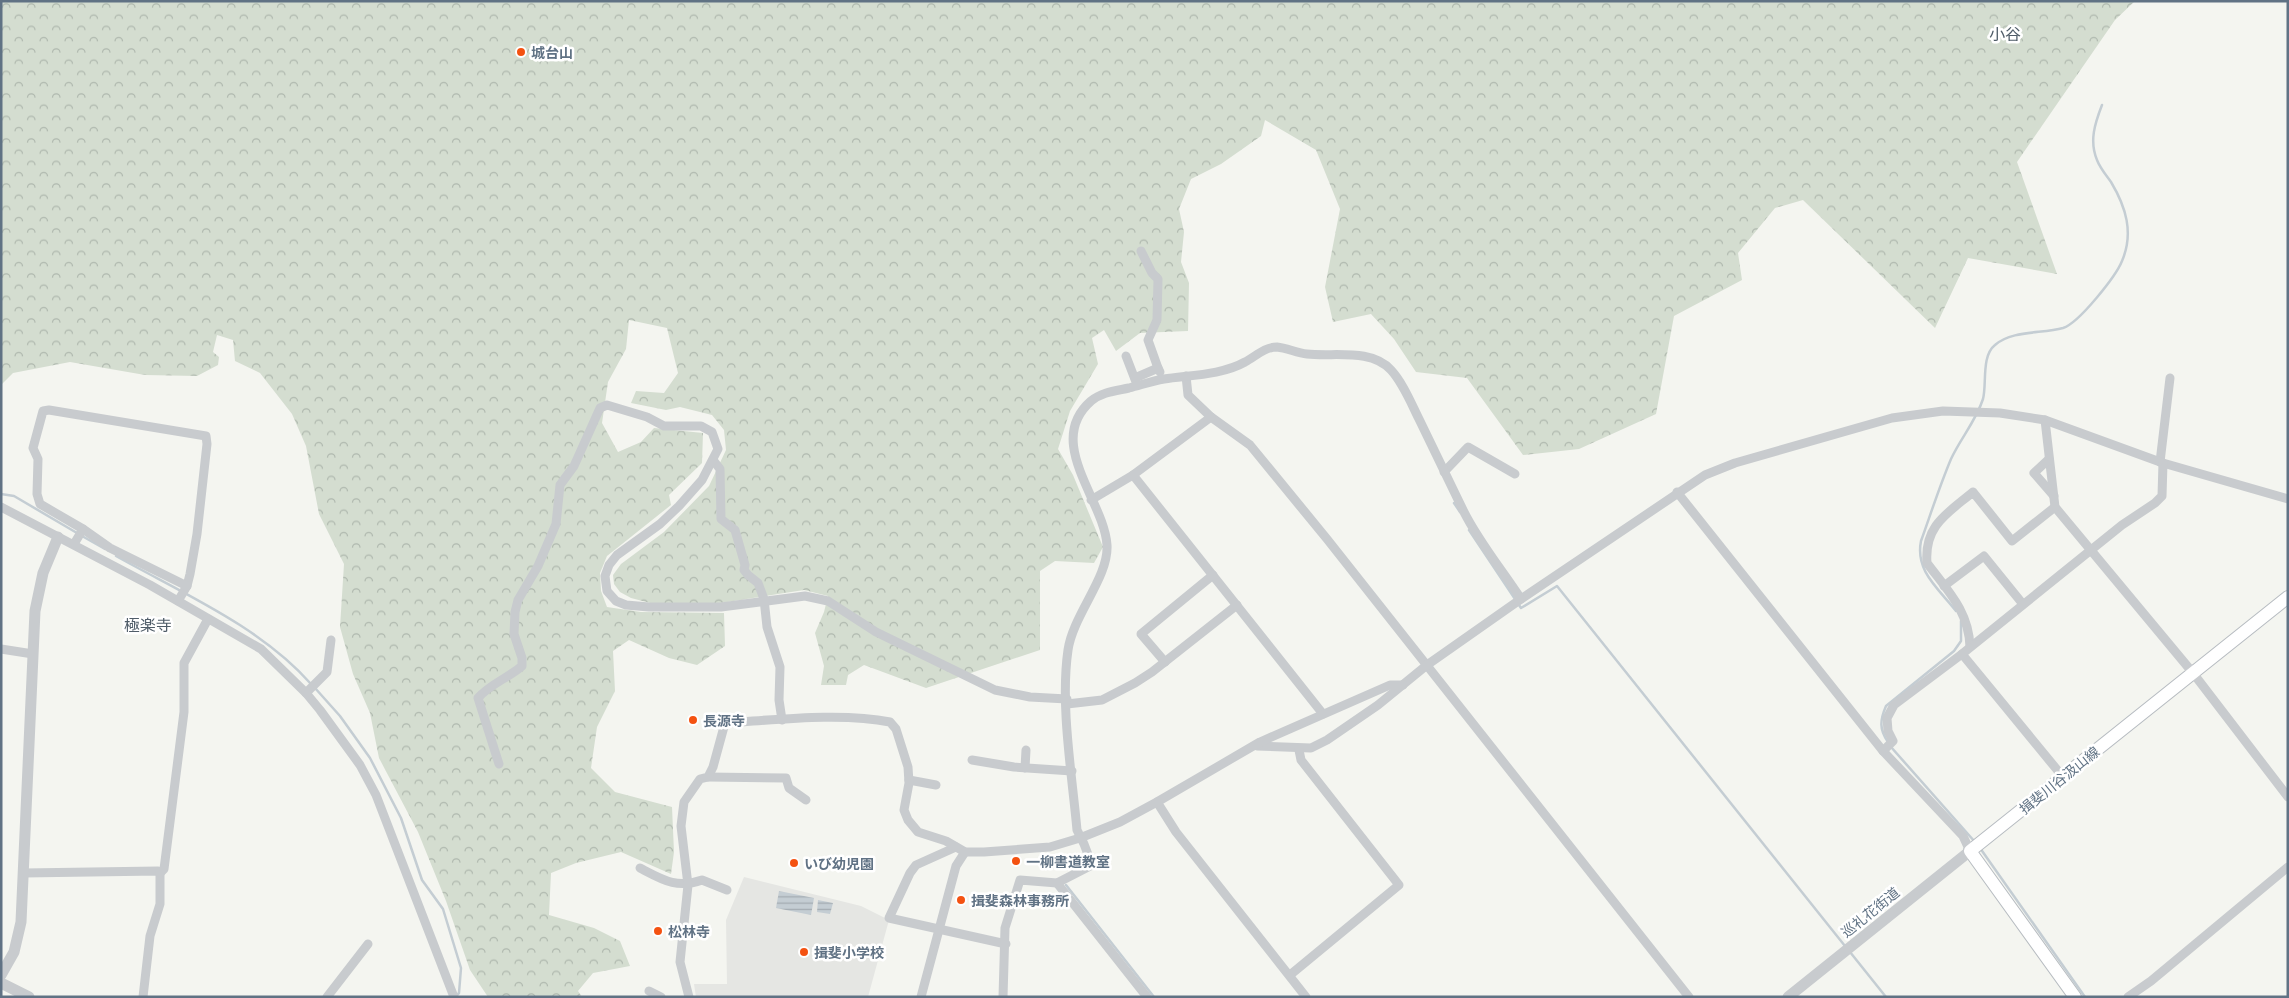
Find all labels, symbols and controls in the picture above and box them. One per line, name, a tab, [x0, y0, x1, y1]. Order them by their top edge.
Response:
district label: 小谷	[1989, 24, 2021, 43]
place label: 城台山	[531, 44, 573, 61]
marker: 城台山	[515, 46, 527, 58]
district label: 極楽寺	[124, 615, 172, 634]
place label: 長源寺	[703, 712, 745, 729]
marker: 長源寺	[687, 714, 699, 726]
street label: 揖斐川谷汲山線	[2016, 743, 2102, 817]
place label: 一柳書道教室	[1026, 853, 1110, 870]
place label: いび幼児園	[804, 855, 874, 872]
marker: 一柳書道教室	[1010, 855, 1022, 867]
marker: いび幼児園	[788, 857, 800, 869]
street label: 巡礼花街道	[1837, 883, 1903, 941]
place label: 揖斐森林事務所	[971, 892, 1069, 909]
marker: 揖斐森林事務所	[955, 894, 967, 906]
place label: 松林寺	[668, 923, 710, 940]
marker: 松林寺	[652, 925, 664, 937]
place label: 揖斐小学校	[814, 944, 884, 961]
marker: 揖斐小学校	[798, 946, 810, 958]

